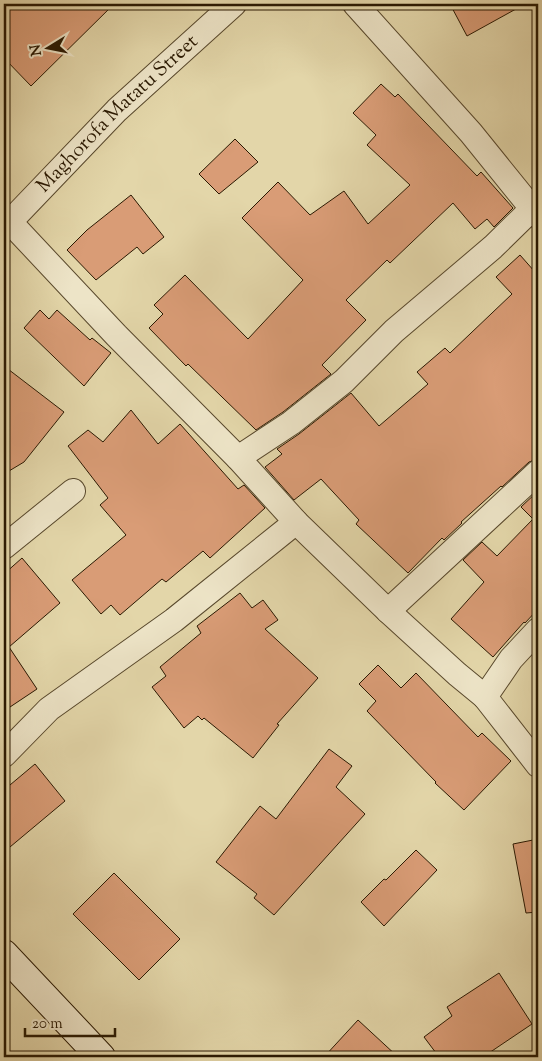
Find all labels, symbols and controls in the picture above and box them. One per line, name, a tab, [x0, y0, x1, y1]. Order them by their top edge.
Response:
north arrow	[22, 22, 72, 72]
street label: Maghorofa Matatu Street	[30, 28, 205, 200]
text: N	[26, 43, 48, 57]
scale bar	[25, 1006, 115, 1038]
text: 20 m	[32, 1014, 63, 1035]

